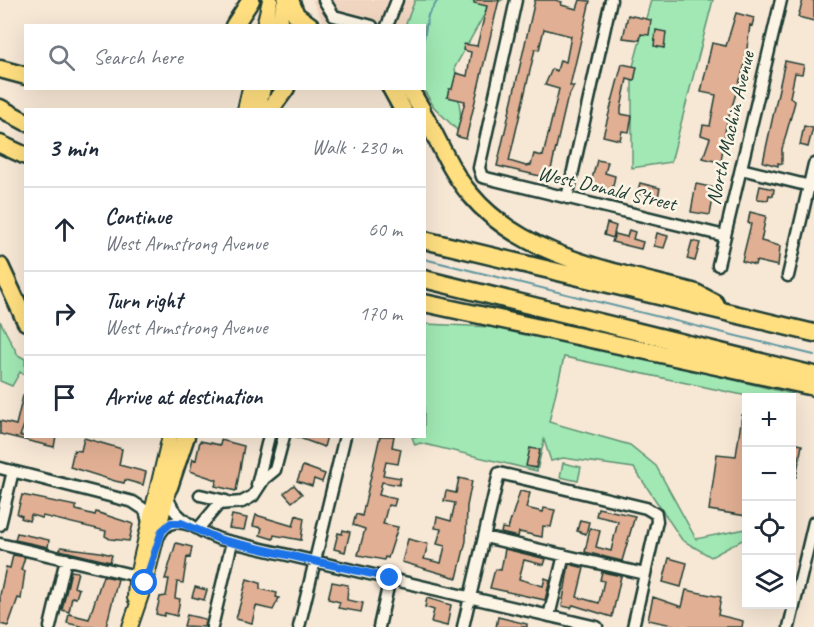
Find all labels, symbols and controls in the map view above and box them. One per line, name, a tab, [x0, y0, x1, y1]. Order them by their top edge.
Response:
search box	[24, 24, 426, 90]
icon: search	[45, 41, 78, 74]
text: Search here	[93, 43, 183, 71]
street label: North Machin Avenue	[700, 48, 761, 207]
text: 3 min	[48, 131, 98, 164]
text: Walk · 230 m	[312, 135, 402, 160]
street label: West Donald Street	[535, 159, 681, 217]
text: Continue	[105, 203, 171, 231]
icon: ahead	[48, 213, 81, 246]
text: 60 m	[368, 217, 402, 242]
text: West Armstrong Avenue	[105, 231, 267, 256]
text: Turn right	[105, 287, 182, 315]
icon: right	[48, 297, 81, 330]
text: 170 m	[359, 301, 402, 326]
text: West Armstrong Avenue	[105, 315, 267, 340]
icon: arrive	[48, 381, 81, 414]
text: Arrive at destination	[105, 383, 262, 411]
map controls	[742, 393, 796, 609]
button: +	[742, 393, 796, 447]
button: −	[742, 447, 796, 501]
button: locate	[742, 501, 796, 555]
button: layers	[742, 555, 796, 609]
route end	[376, 564, 402, 590]
route start	[131, 569, 157, 595]

